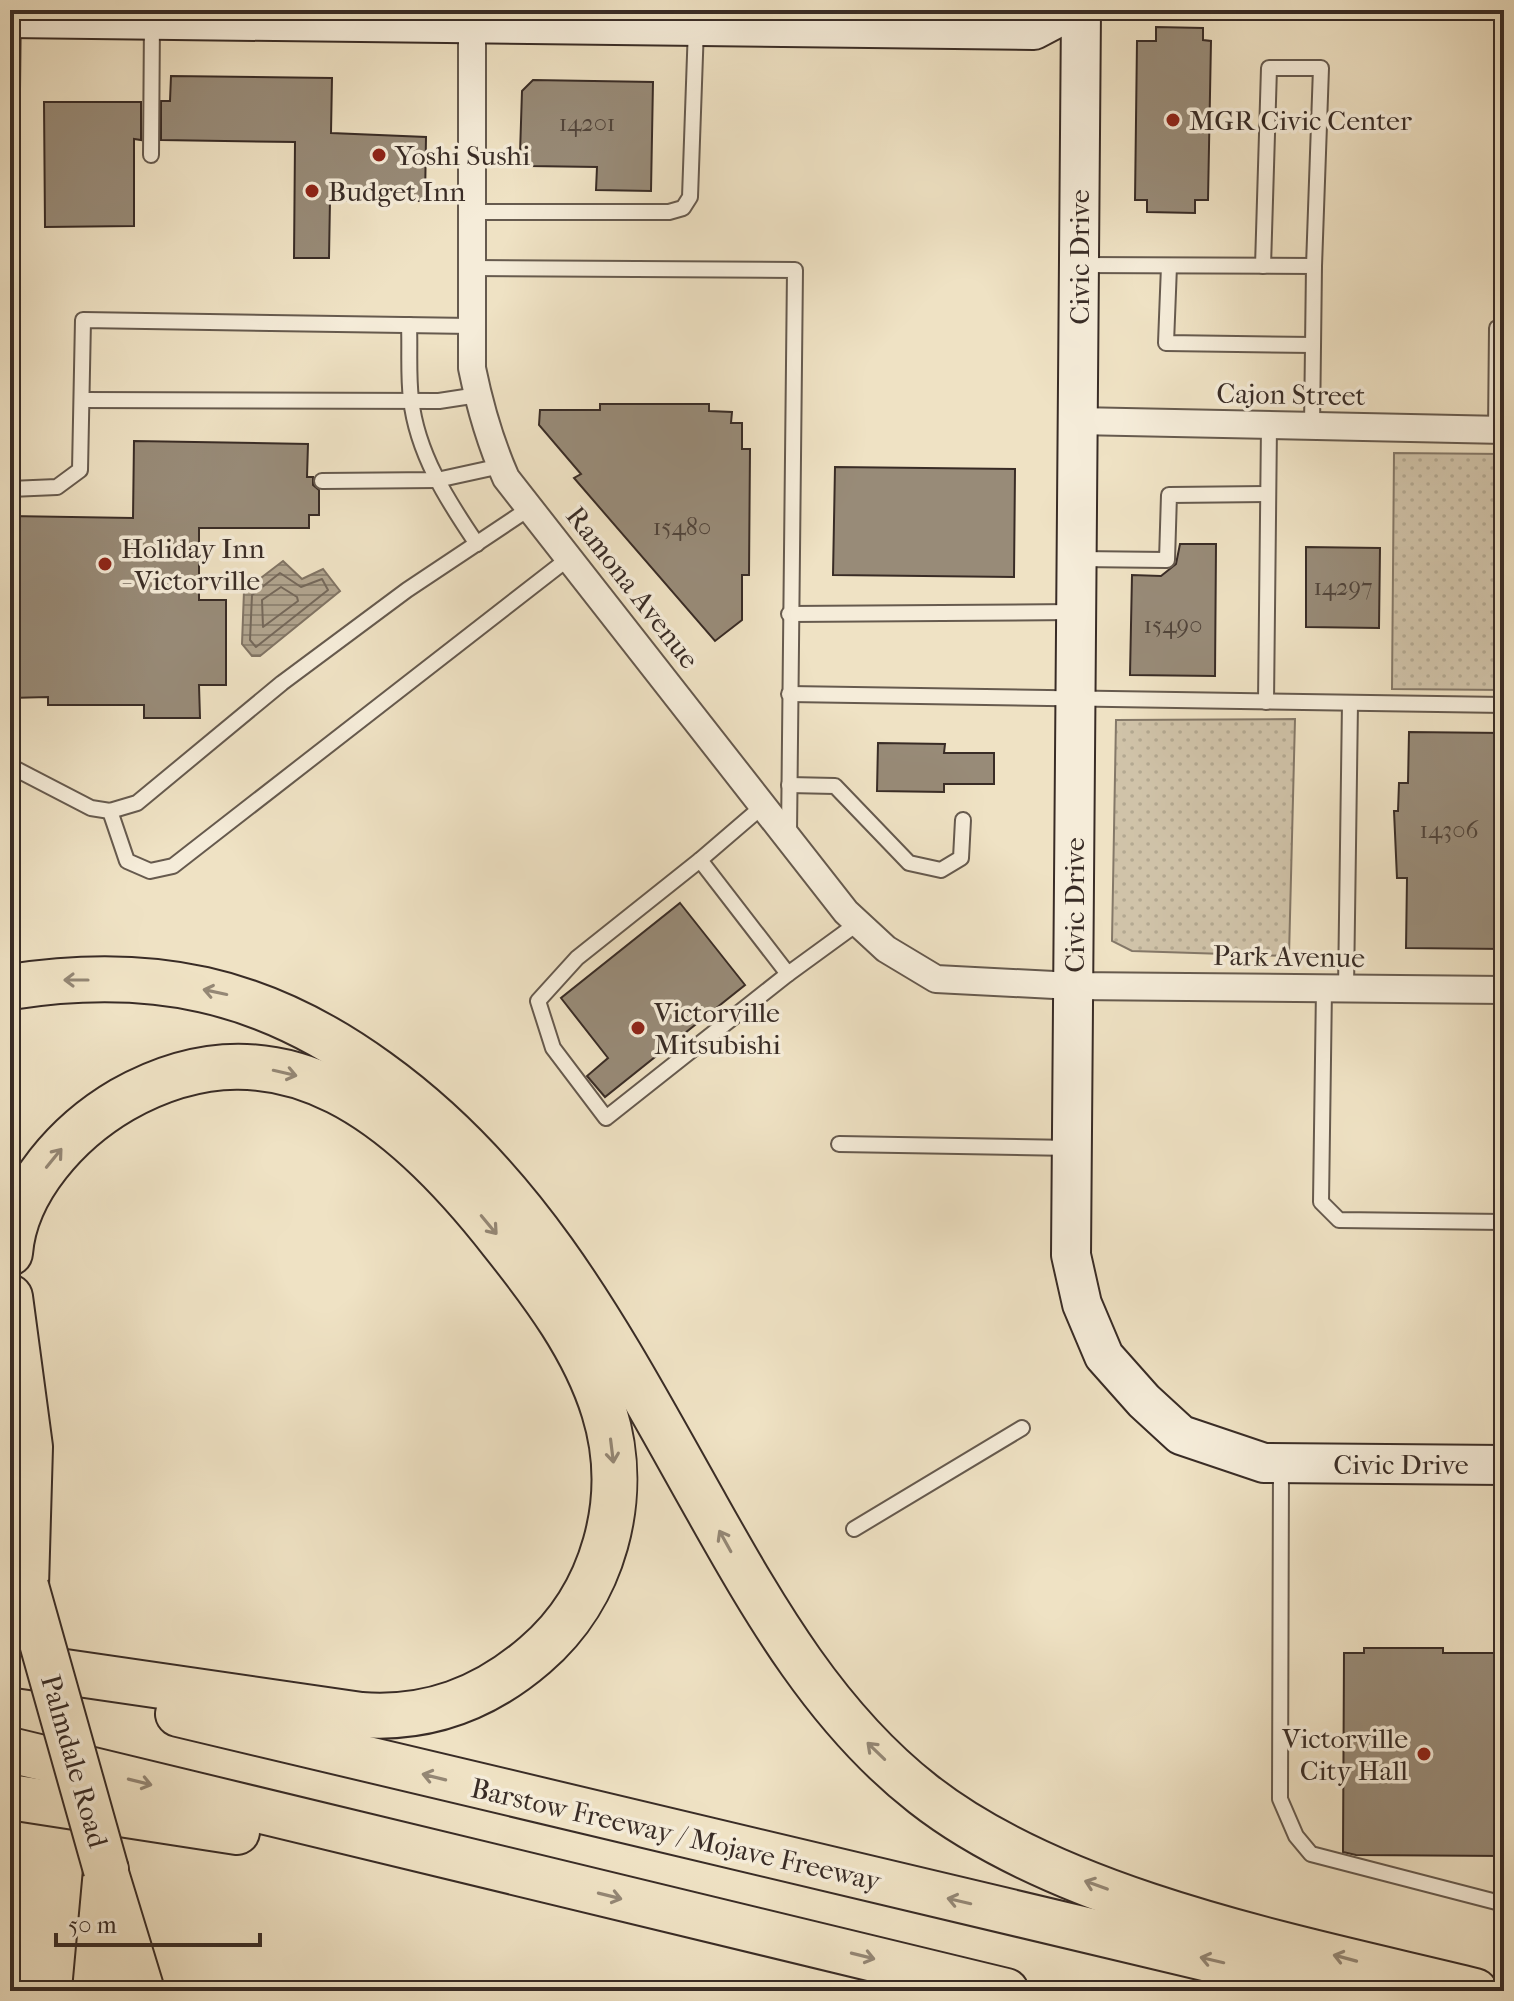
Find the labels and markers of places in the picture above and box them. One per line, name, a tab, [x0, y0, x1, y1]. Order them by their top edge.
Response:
place label: MGR Civic Center	[1189, 104, 1412, 137]
marker: MGR Civic Center	[1164, 111, 1182, 129]
place label: Yoshi Sushi	[394, 139, 530, 172]
marker: Yoshi Sushi	[370, 146, 388, 164]
place label: Budget Inn	[328, 175, 465, 208]
marker: Budget Inn	[303, 182, 321, 200]
place label: Holiday Inn - Victorville	[121, 532, 265, 597]
marker: Holiday Inn - Victorville	[96, 555, 114, 573]
place label: Victorville Mitsubishi	[653, 996, 781, 1061]
marker: Victorville Mitsubishi	[629, 1019, 647, 1037]
place label: Victorville City Hall	[1281, 1722, 1408, 1787]
marker: Victorville City Hall	[1415, 1745, 1433, 1763]

